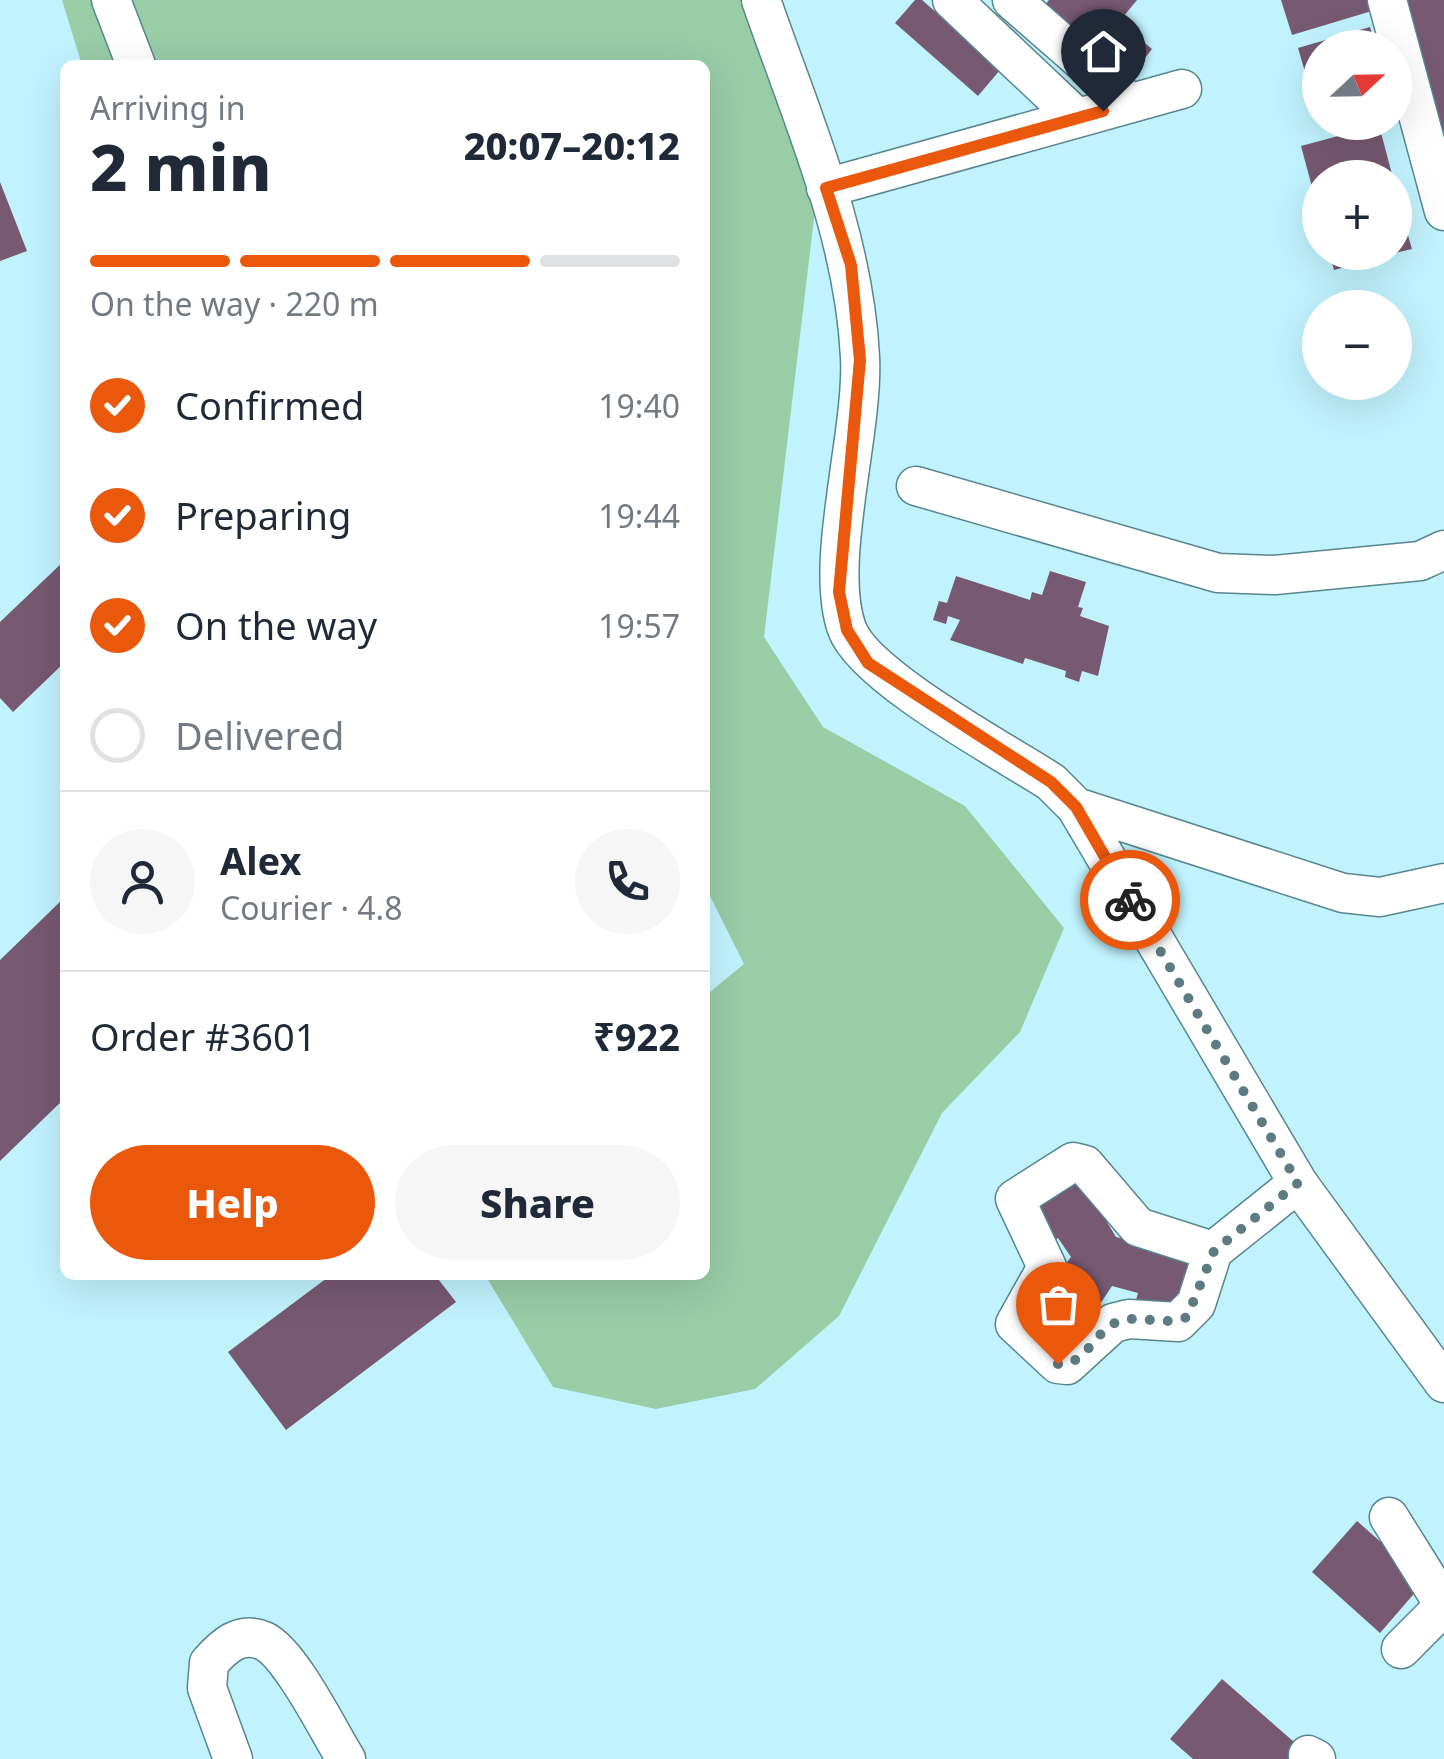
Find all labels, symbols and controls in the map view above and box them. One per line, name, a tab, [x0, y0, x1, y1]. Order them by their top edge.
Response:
pin	[1061, 9, 1146, 112]
icon: home	[1076, 24, 1131, 79]
north arrow	[1302, 30, 1412, 140]
map controls	[1302, 30, 1412, 400]
text: Arriving in	[90, 86, 245, 129]
text: 20:07–20:12	[464, 119, 680, 171]
text: 2 min	[90, 122, 272, 210]
button: +	[1302, 160, 1412, 270]
text: On the way · 220 m	[90, 282, 379, 325]
button: −	[1302, 290, 1412, 400]
icon: check	[90, 378, 145, 433]
text: Confirmed	[175, 379, 364, 431]
text: 19:40	[598, 384, 680, 427]
icon: check	[90, 488, 145, 543]
text: Preparing	[175, 489, 351, 541]
text: 19:44	[598, 494, 680, 537]
icon: check	[90, 598, 145, 653]
text: On the way	[175, 599, 377, 651]
text: 19:57	[598, 604, 680, 647]
text: Delivered	[175, 709, 344, 761]
button: person	[90, 829, 195, 934]
button: phone	[575, 829, 680, 934]
text: Alex	[220, 834, 302, 886]
courier	[1080, 850, 1180, 950]
icon: bike	[1103, 873, 1158, 928]
text: Courier · 4.8	[220, 886, 403, 929]
text: Order #3601	[90, 1010, 316, 1062]
text: ₹922	[593, 1010, 680, 1062]
button: Help	[90, 1145, 375, 1260]
button: Share	[395, 1145, 680, 1260]
pin	[1016, 1262, 1101, 1365]
icon: bag	[1031, 1277, 1086, 1332]

